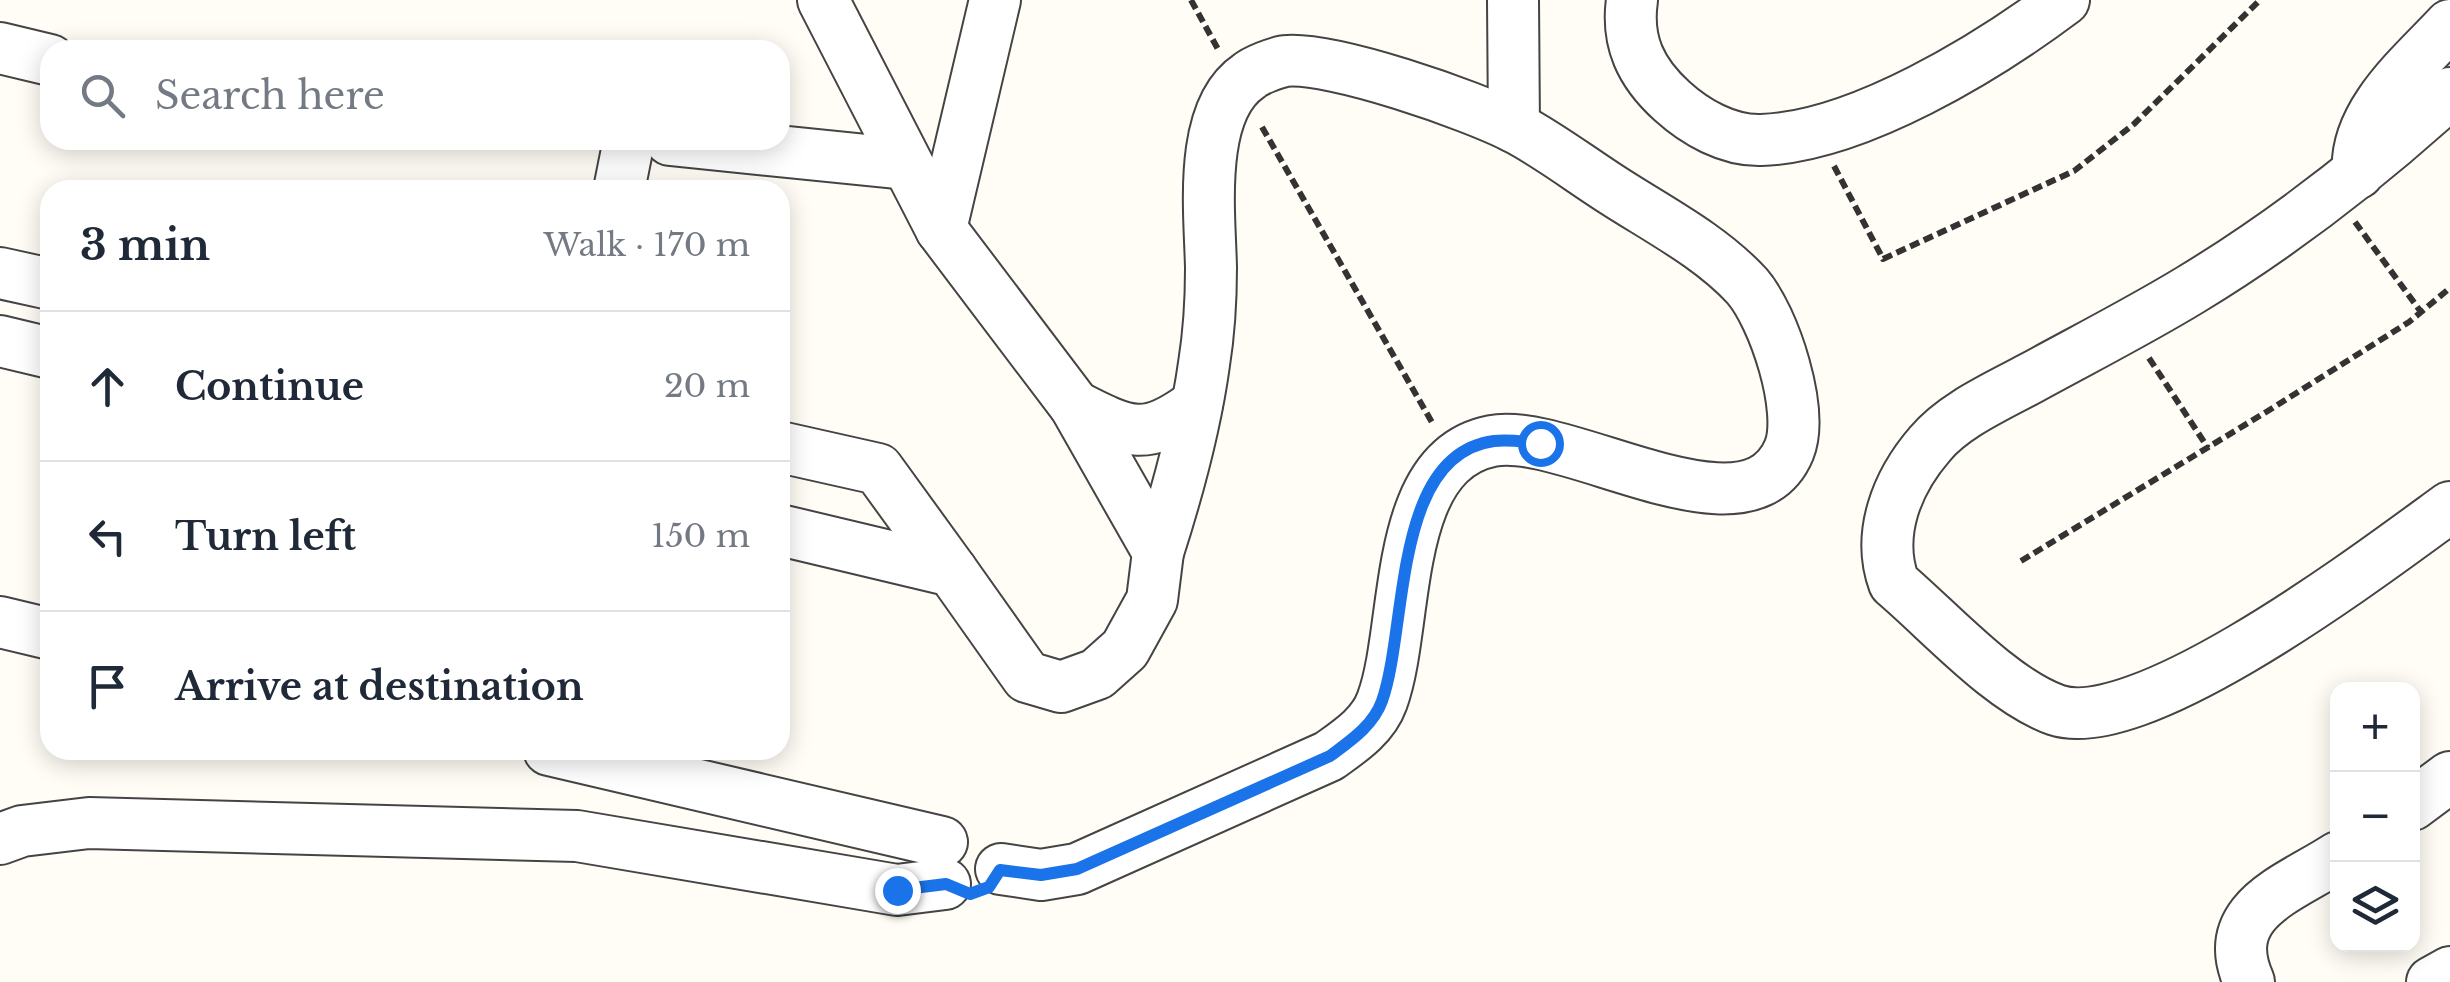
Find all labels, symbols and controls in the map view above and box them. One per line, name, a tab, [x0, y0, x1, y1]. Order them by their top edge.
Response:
search box	[40, 40, 790, 150]
icon: search	[75, 68, 130, 123]
text: Search here	[155, 72, 385, 119]
text: 3 min	[80, 219, 210, 271]
text: Walk · 170 m	[544, 225, 750, 265]
icon: ahead	[80, 359, 135, 414]
text: Continue	[175, 363, 364, 410]
text: 20 m	[664, 366, 750, 406]
route start	[1518, 421, 1564, 467]
icon: left	[80, 509, 135, 564]
text: Turn left	[175, 513, 356, 560]
text: 150 m	[651, 516, 750, 556]
icon: arrive	[80, 659, 135, 714]
text: Arrive at destination	[175, 663, 584, 710]
map controls	[2330, 682, 2420, 952]
button: +	[2330, 682, 2420, 772]
button: −	[2330, 772, 2420, 862]
button: layers	[2330, 862, 2420, 952]
route end	[875, 868, 921, 914]

